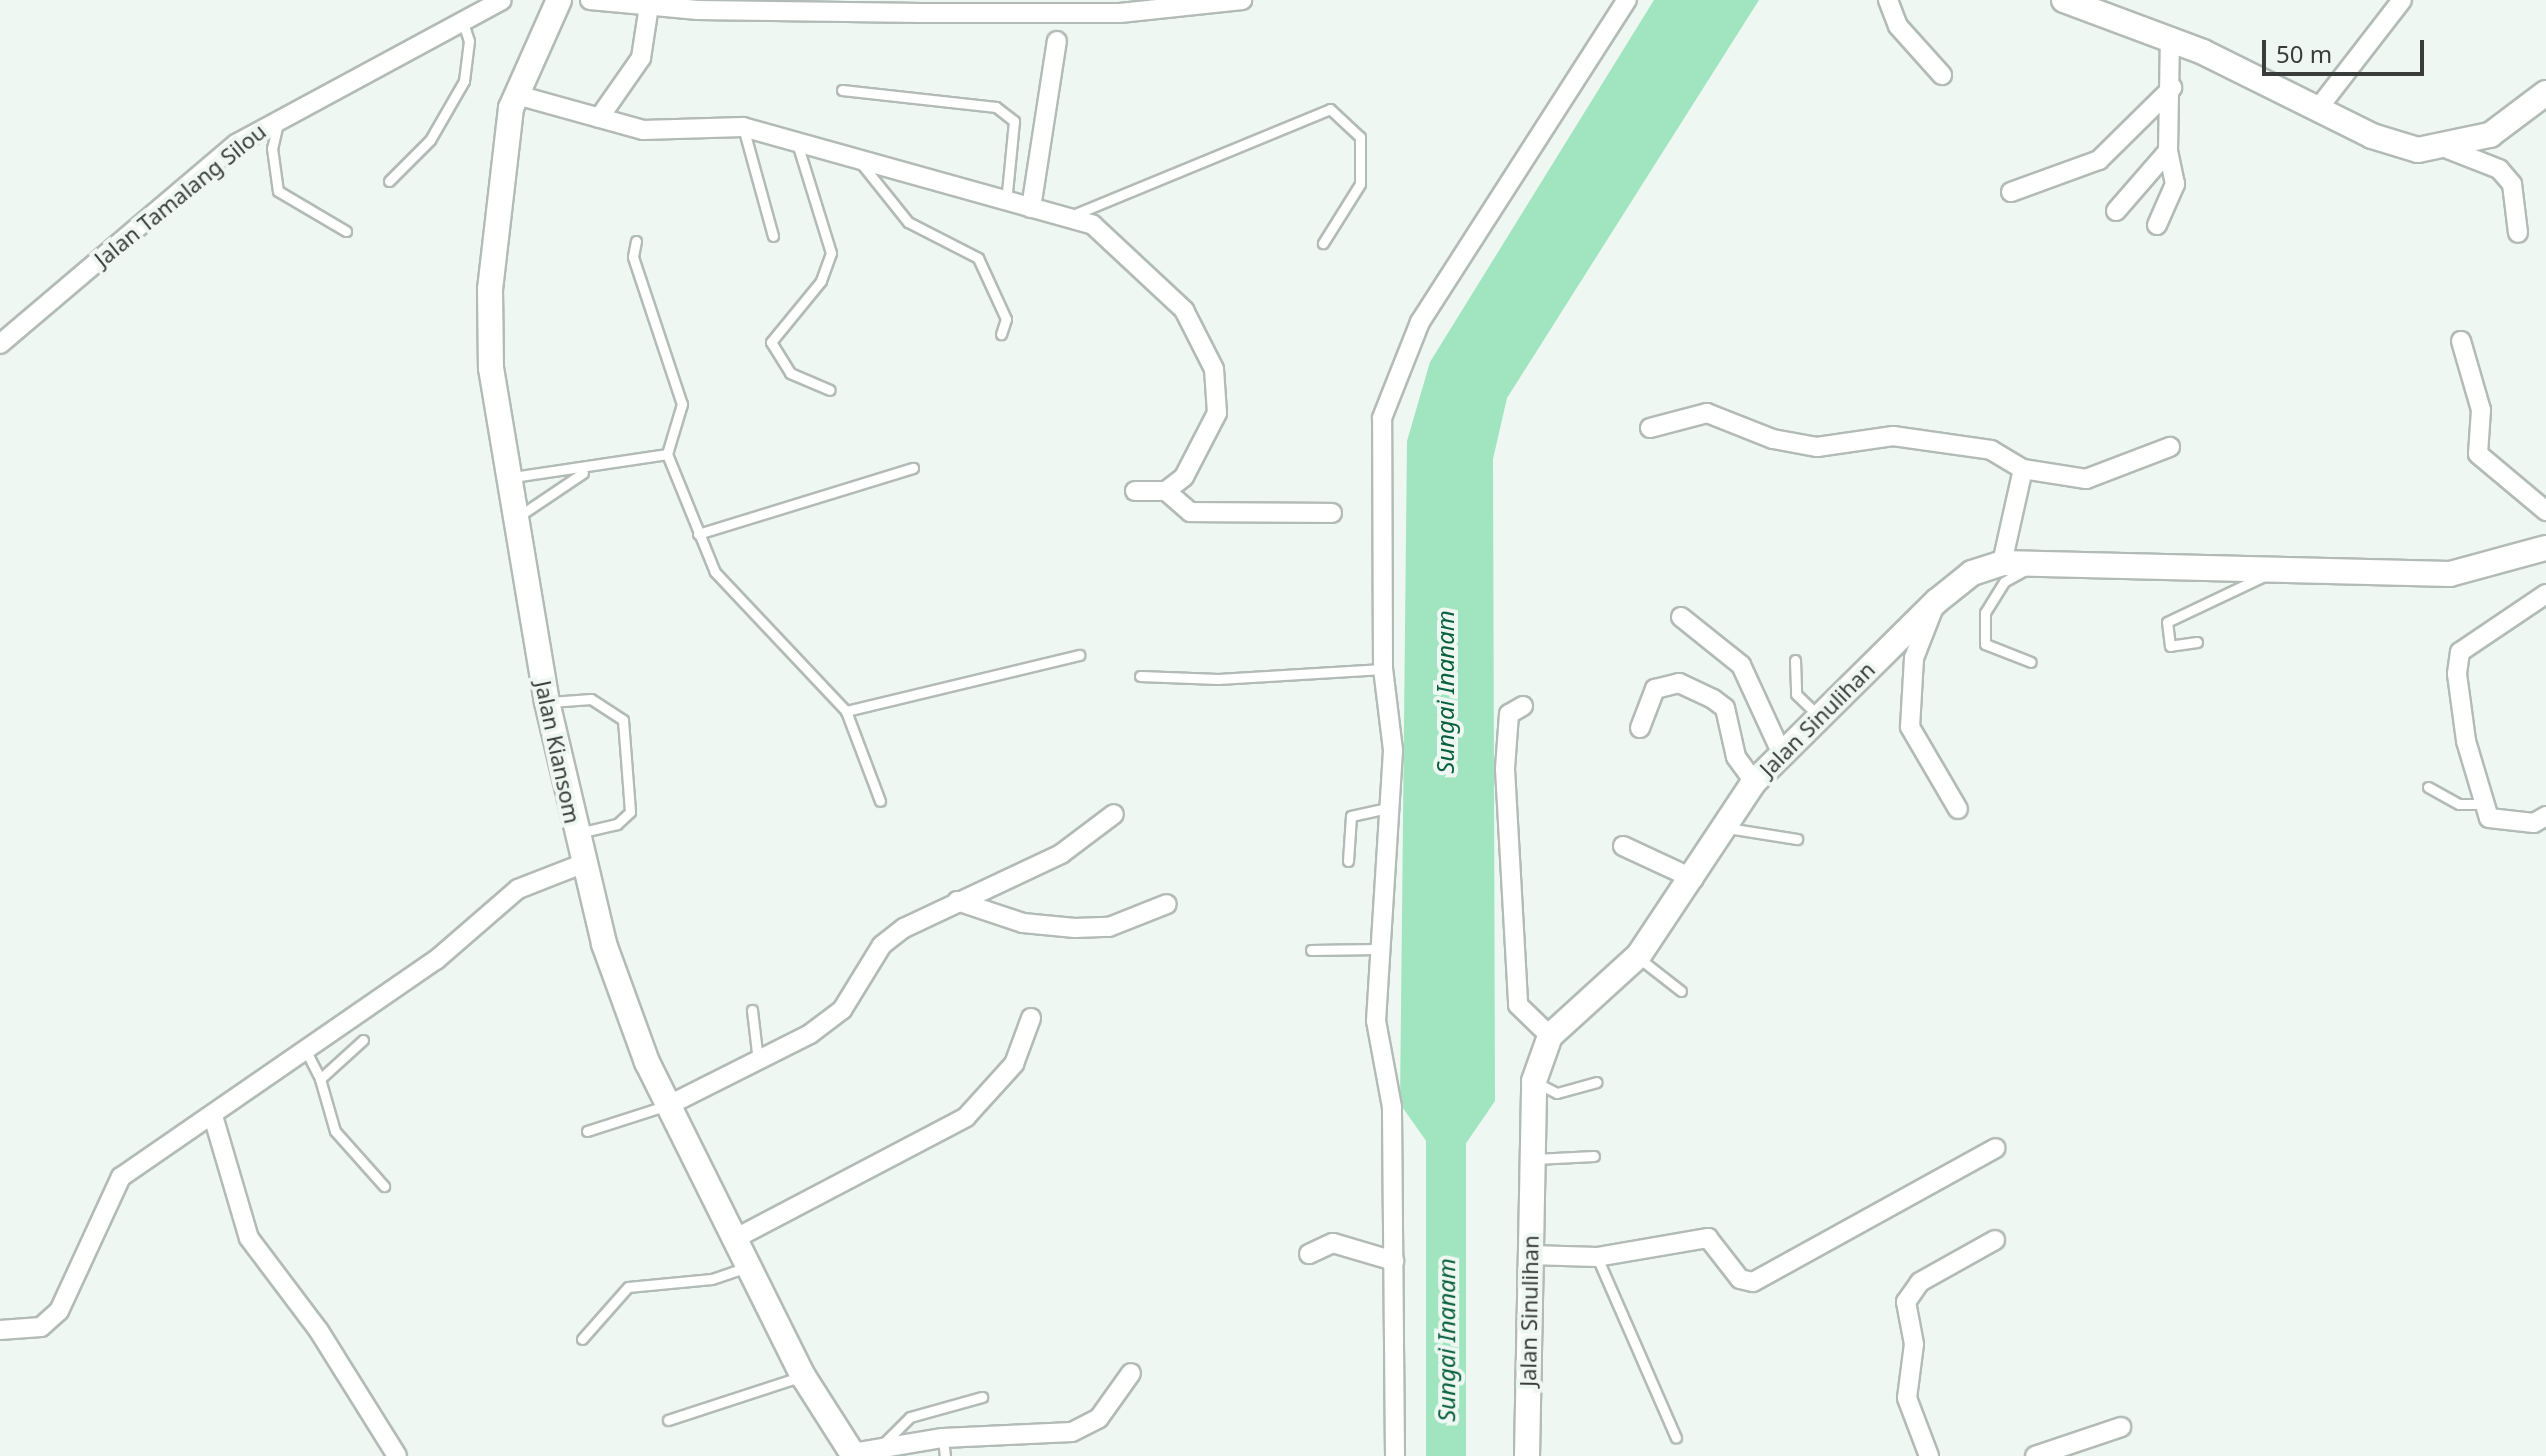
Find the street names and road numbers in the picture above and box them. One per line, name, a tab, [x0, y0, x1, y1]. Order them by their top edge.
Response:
street label: Jalan Tamalang Silou	[89, 118, 271, 272]
street label: Jalan Sinulihan	[1754, 656, 1880, 782]
street label: Jalan Kiansom	[530, 678, 586, 826]
street label: Jalan Sinulihan	[1514, 1235, 1544, 1387]

